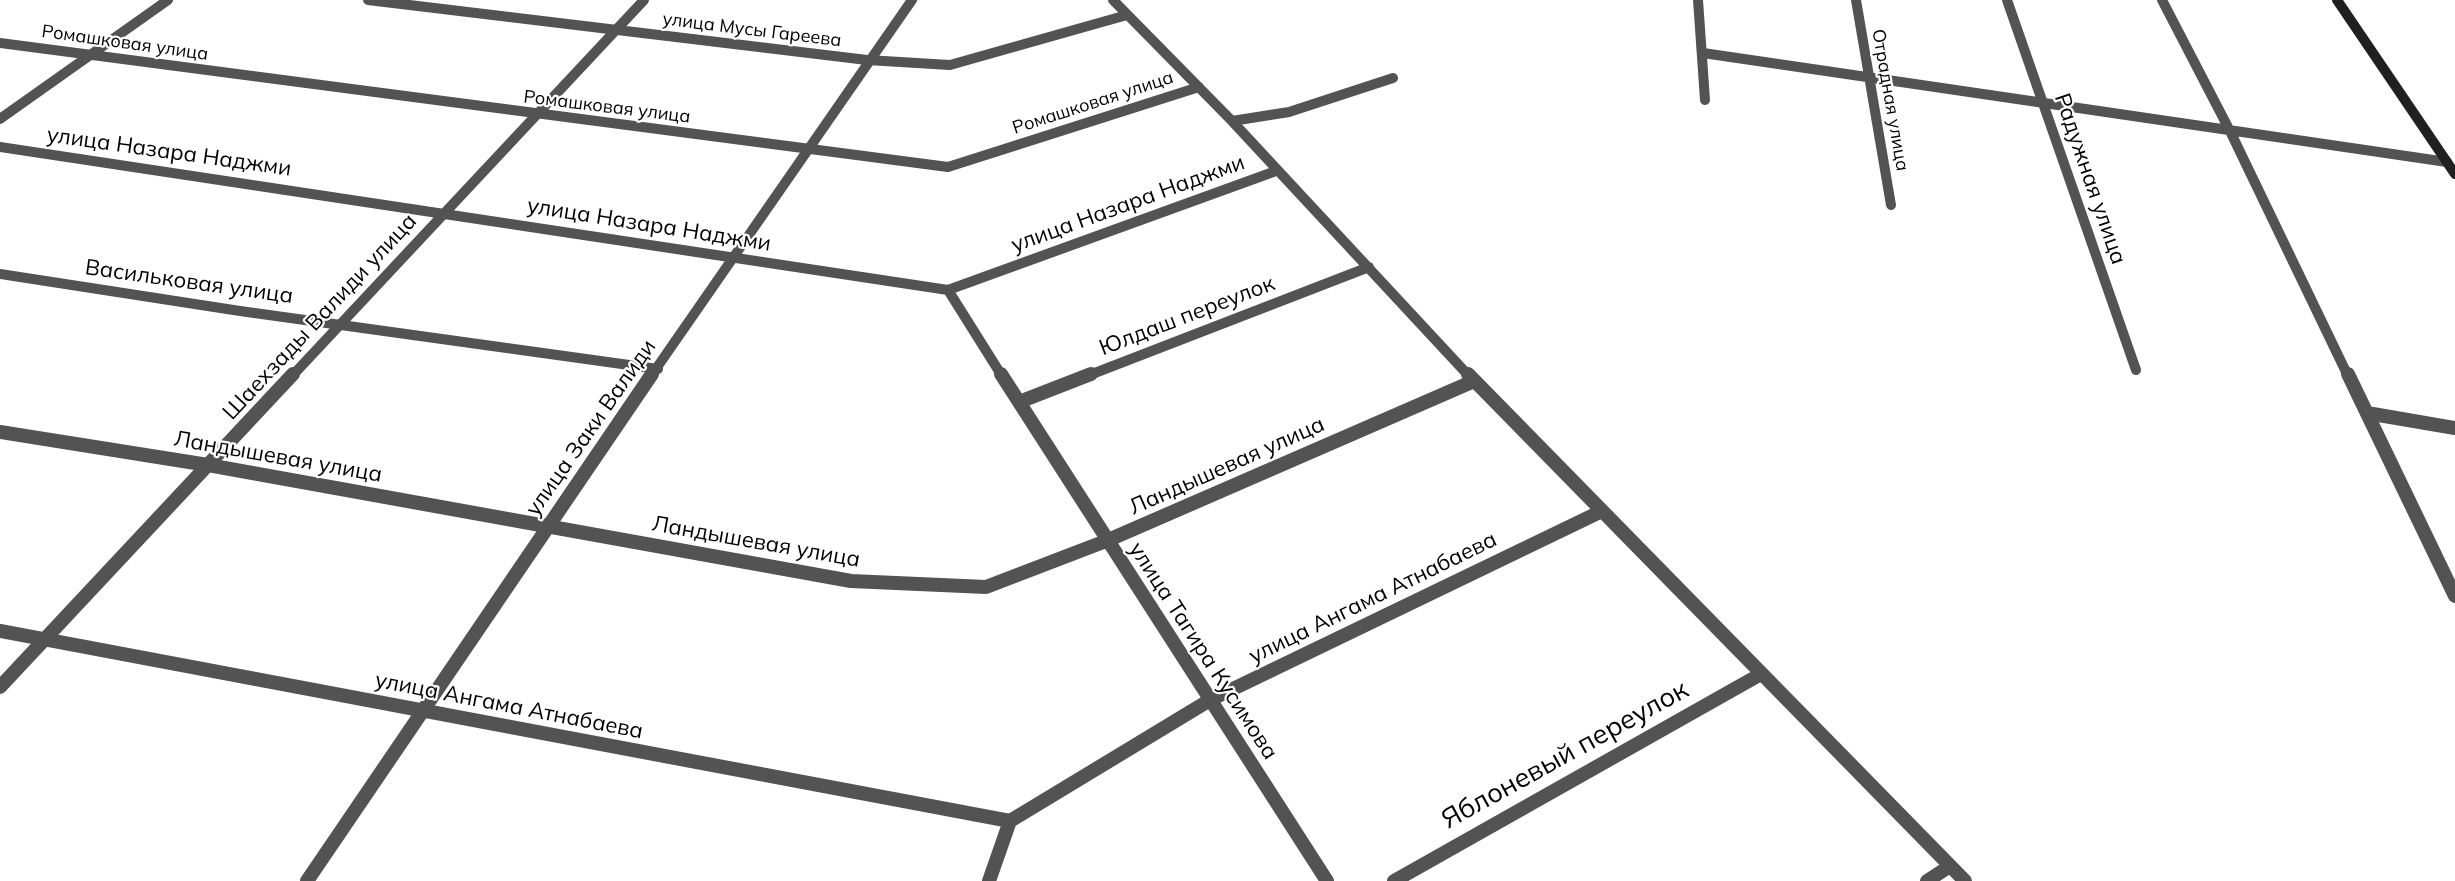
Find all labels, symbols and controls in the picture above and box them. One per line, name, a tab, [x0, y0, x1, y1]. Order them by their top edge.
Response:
street label: улица Мусы Гареева	[661, 8, 843, 52]
street label: Ромашковая улица	[40, 21, 210, 65]
street label: Отрадная улица	[1867, 27, 1913, 173]
street label: Ромашковая улица	[1010, 67, 1176, 139]
street label: Ромашковая улица	[522, 86, 692, 128]
street label: Радужная улица	[2048, 90, 2132, 268]
street label: улица Назара Наджми	[45, 122, 293, 182]
street label: улица Назара Наджми	[1008, 149, 1248, 259]
street label: улица Назара Наджми	[525, 193, 773, 257]
street label: Шаехзады Валиди улица	[218, 208, 422, 426]
street label: Васильковая улица	[83, 254, 295, 310]
street label: Юлдаш переулок	[1096, 270, 1278, 362]
street label: улица Заки Валиди	[520, 335, 662, 521]
street label: Ландышевая улица	[1125, 411, 1329, 521]
street label: Ландышевая улица	[172, 426, 384, 488]
street label: Ландышевая улица	[650, 511, 862, 573]
street label: улица Ангама Атнабаева	[1245, 526, 1501, 670]
street label: улица Тагира Кусимова	[1123, 538, 1283, 764]
street label: улица Ангама Атнабаева	[373, 667, 645, 745]
street label: Яблоневый переулок	[1436, 674, 1694, 836]

